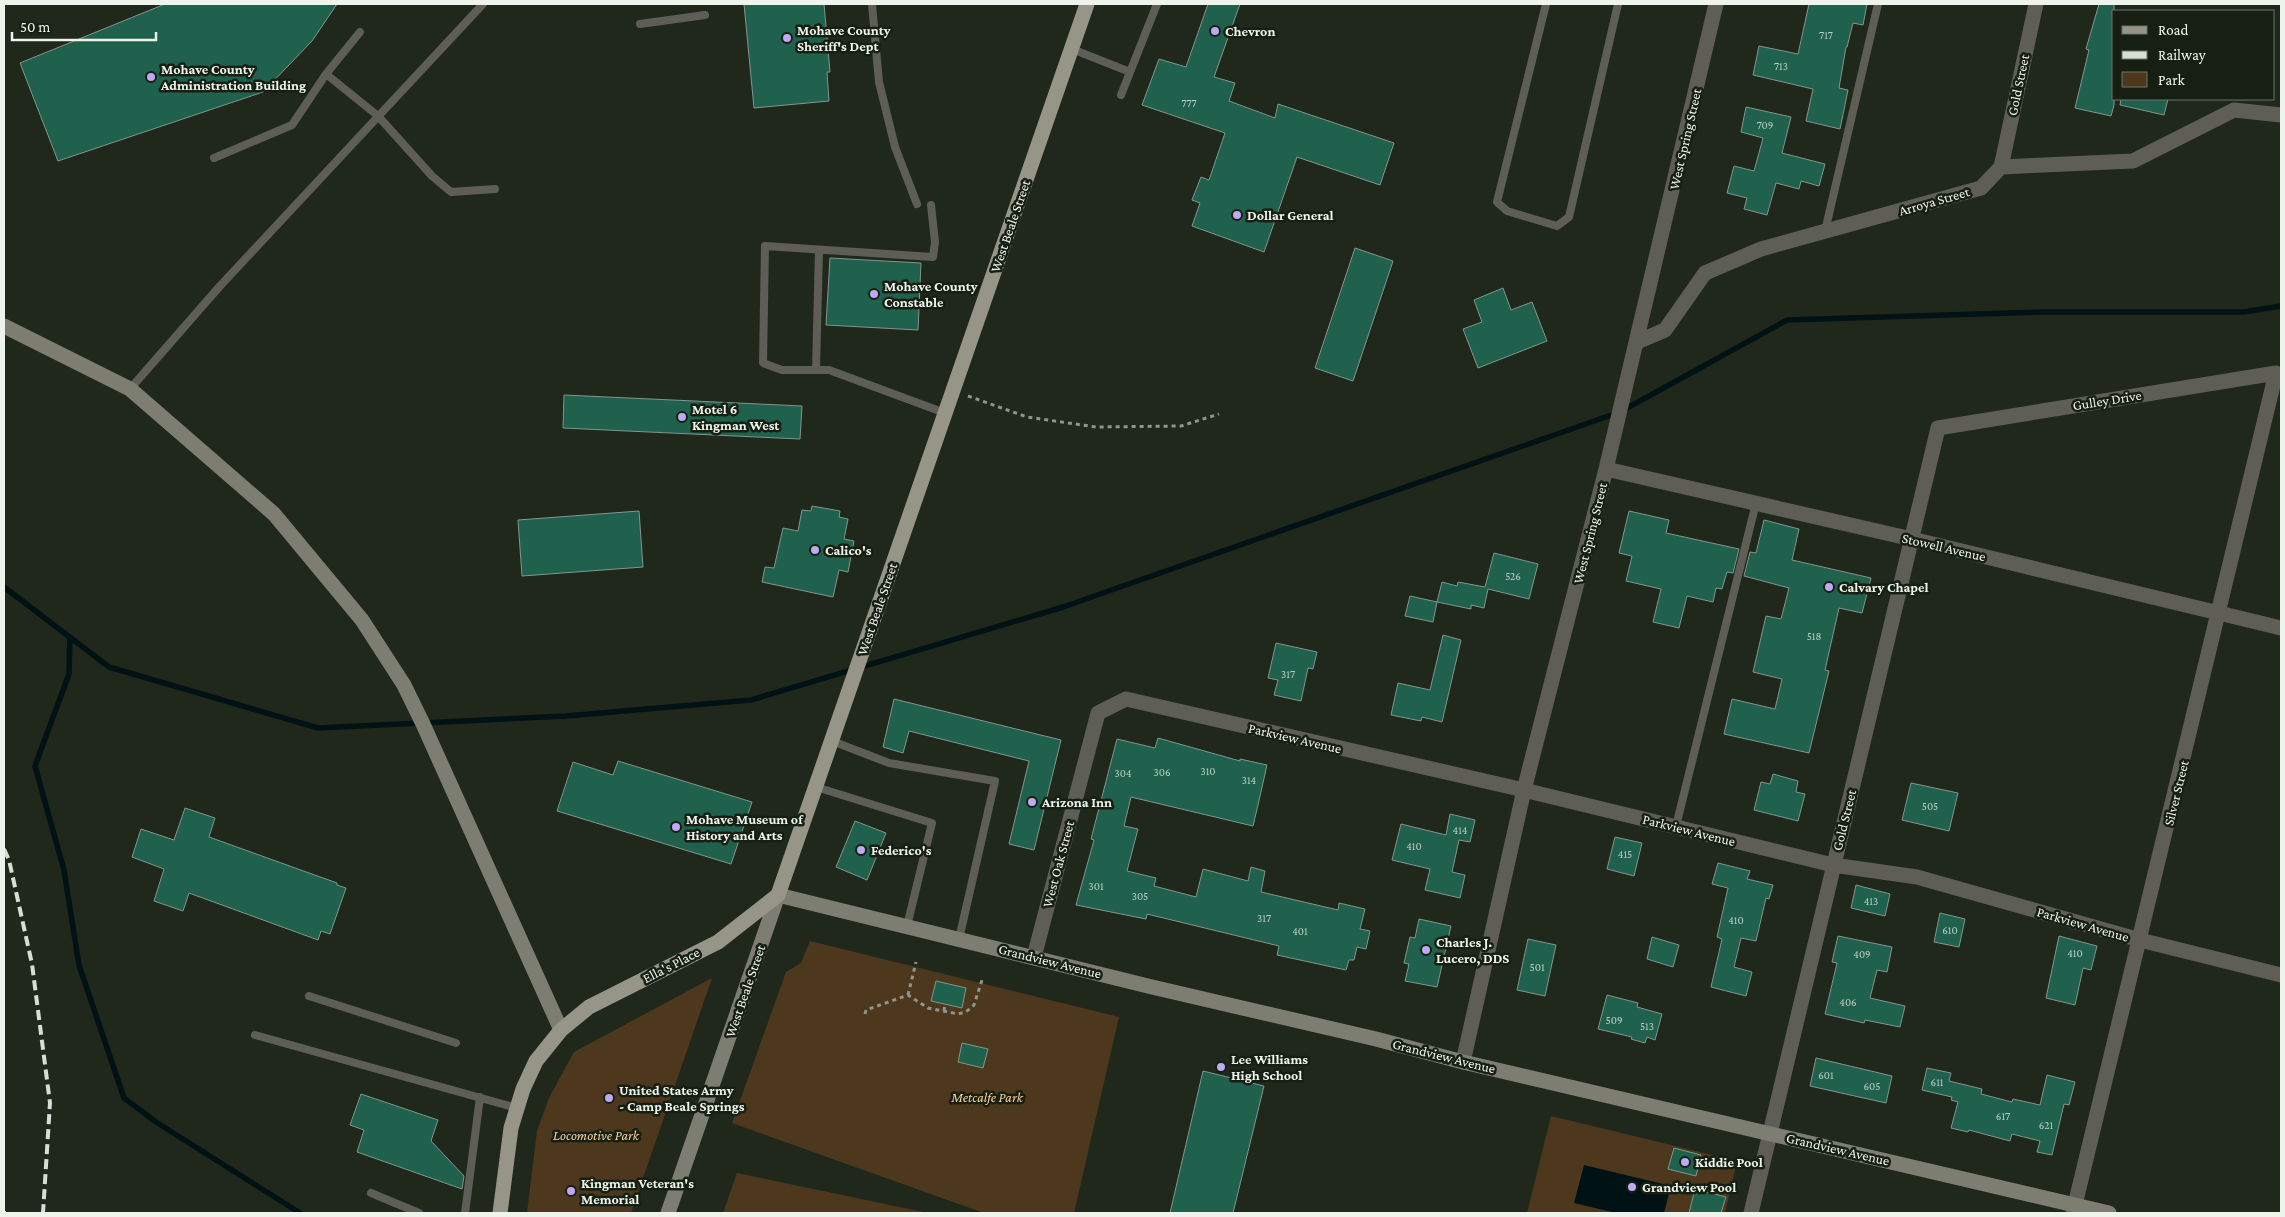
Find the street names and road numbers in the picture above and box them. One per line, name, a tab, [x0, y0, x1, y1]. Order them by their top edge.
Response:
street label: Gold Street	[2004, 53, 2032, 117]
street label: West Spring Street	[1666, 86, 1705, 191]
street label: West Beale Street	[987, 177, 1033, 274]
street label: Arroya Street	[1897, 183, 1972, 219]
street label: Gulley Drive	[2072, 387, 2142, 413]
street label: West Spring Street	[1570, 481, 1610, 585]
street label: Stowell Avenue	[1901, 530, 1987, 564]
street label: West Beale Street	[854, 560, 900, 657]
street label: Parkview Avenue	[1247, 720, 1343, 756]
street label: Silver Street	[2160, 758, 2192, 827]
street label: Gold Street	[1829, 788, 1859, 852]
street label: Parkview Avenue	[1641, 811, 1737, 849]
street label: West Oak Street	[1039, 819, 1077, 909]
street label: Parkview Avenue	[2035, 903, 2131, 945]
street label: Grandview Avenue	[997, 940, 1103, 982]
street label: West Beale Street	[722, 942, 768, 1039]
street label: Ella's Place	[640, 944, 702, 986]
street label: Grandview Avenue	[1391, 1035, 1497, 1077]
street label: Grandview Avenue	[1785, 1129, 1891, 1169]

